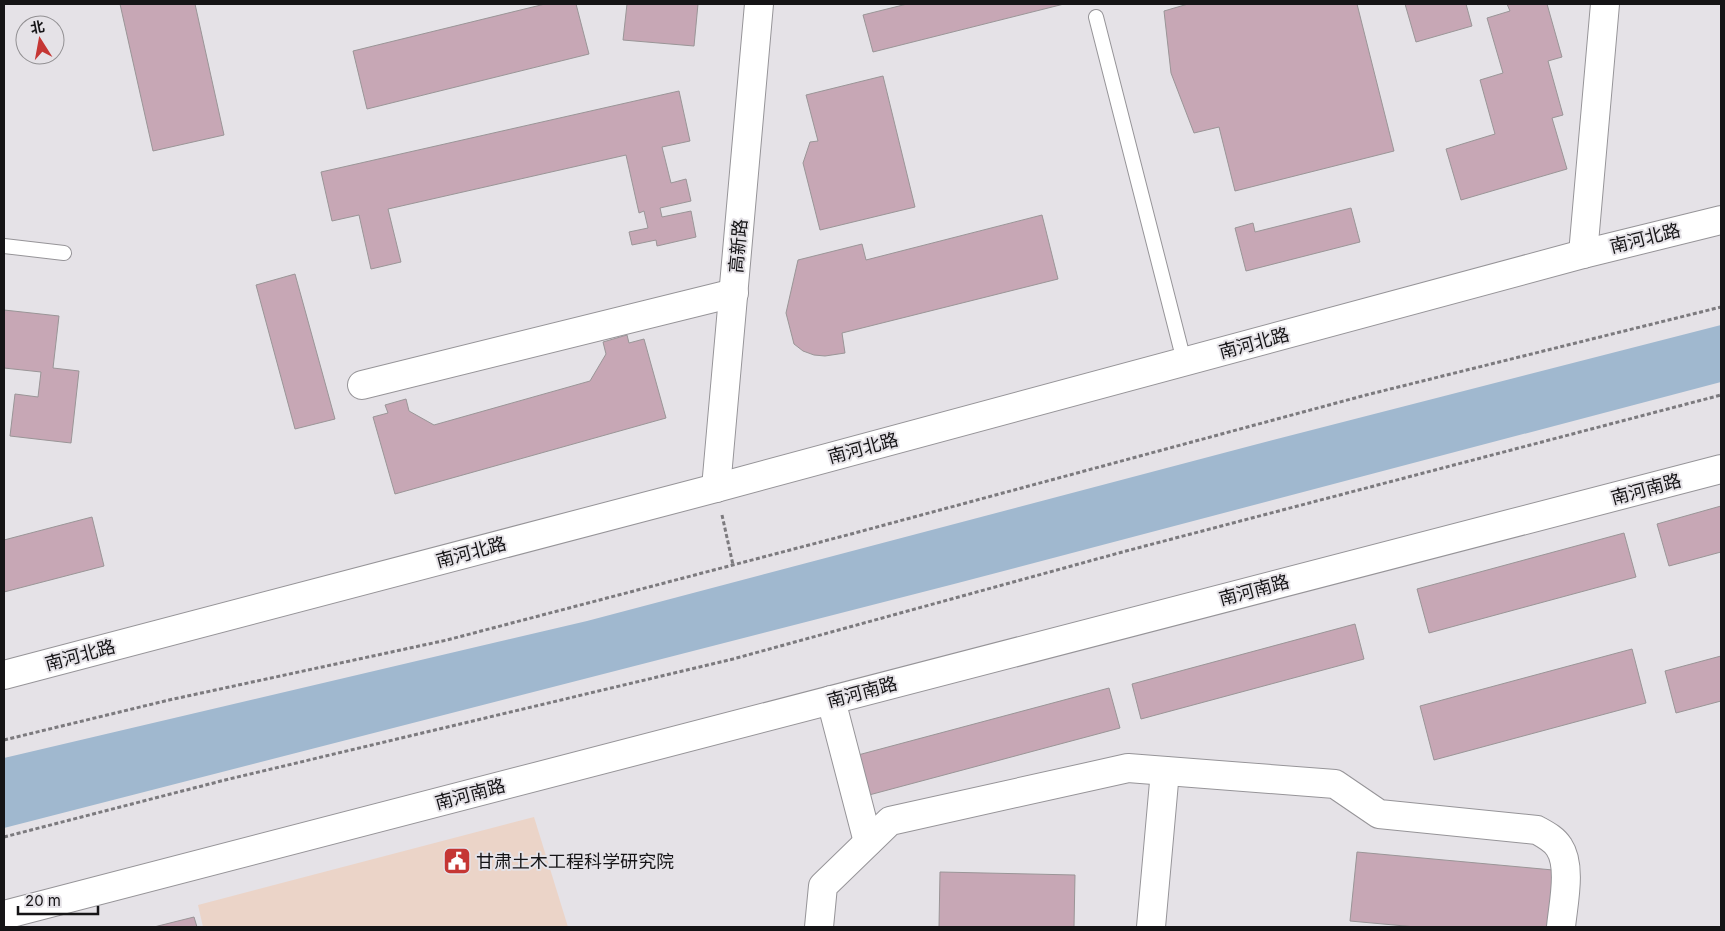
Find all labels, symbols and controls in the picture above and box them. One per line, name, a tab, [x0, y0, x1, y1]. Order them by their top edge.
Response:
north arrow	[15, 15, 65, 65]
text: 北	[29, 17, 46, 36]
street label: 高新路	[725, 218, 751, 274]
street label: 南河北路	[1608, 219, 1682, 257]
street label: 南河北路	[1217, 324, 1291, 362]
street label: 南河北路	[826, 429, 900, 467]
street label: 南河南路	[1609, 470, 1683, 508]
street label: 南河北路	[434, 533, 508, 571]
street label: 南河南路	[1217, 571, 1291, 609]
street label: 南河北路	[43, 636, 117, 674]
street label: 南河南路	[825, 673, 899, 711]
street label: 南河南路	[433, 775, 507, 813]
public building icon: 甘肃土木工程科学研究院	[442, 846, 472, 876]
place label: 甘肃土木工程科学研究院	[476, 851, 674, 872]
scale bar	[18, 884, 98, 916]
text: 20 m	[25, 891, 61, 910]

